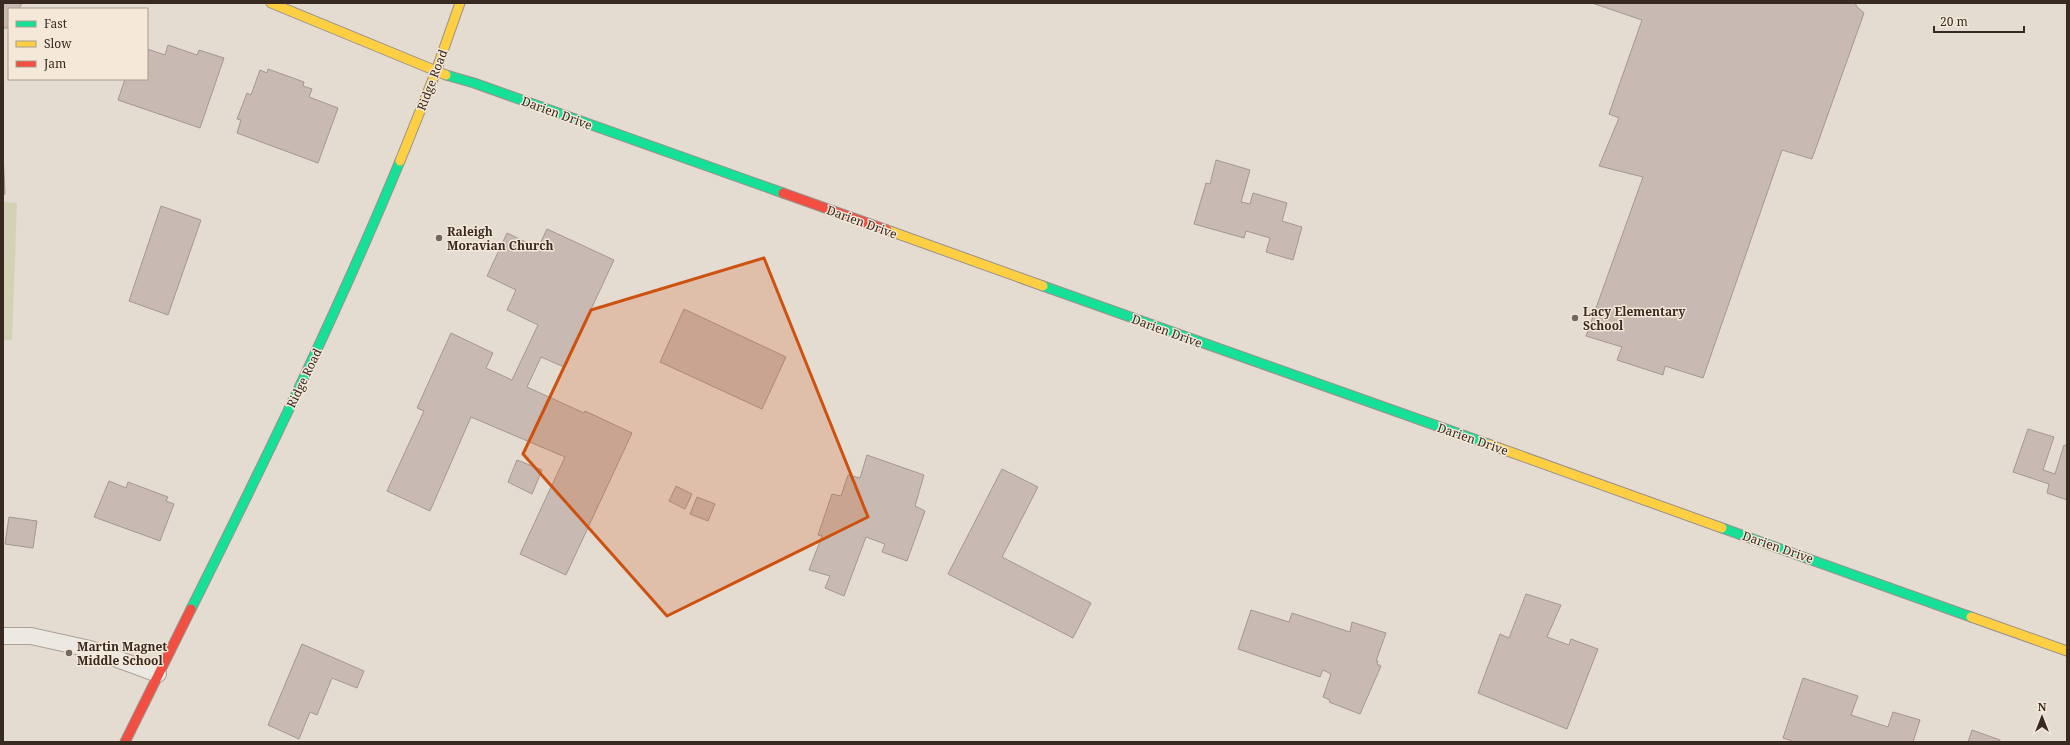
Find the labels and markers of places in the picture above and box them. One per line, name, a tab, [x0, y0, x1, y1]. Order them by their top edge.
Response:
place label: Raleigh Moravian Church	[447, 223, 554, 254]
marker: Raleigh Moravian Church	[434, 233, 444, 243]
place label: Lacy Elementary School	[1583, 303, 1685, 334]
marker: Lacy Elementary School	[1570, 313, 1580, 323]
place label: Martin Magnet Middle School	[77, 638, 167, 669]
marker: Martin Magnet Middle School	[64, 648, 74, 658]

